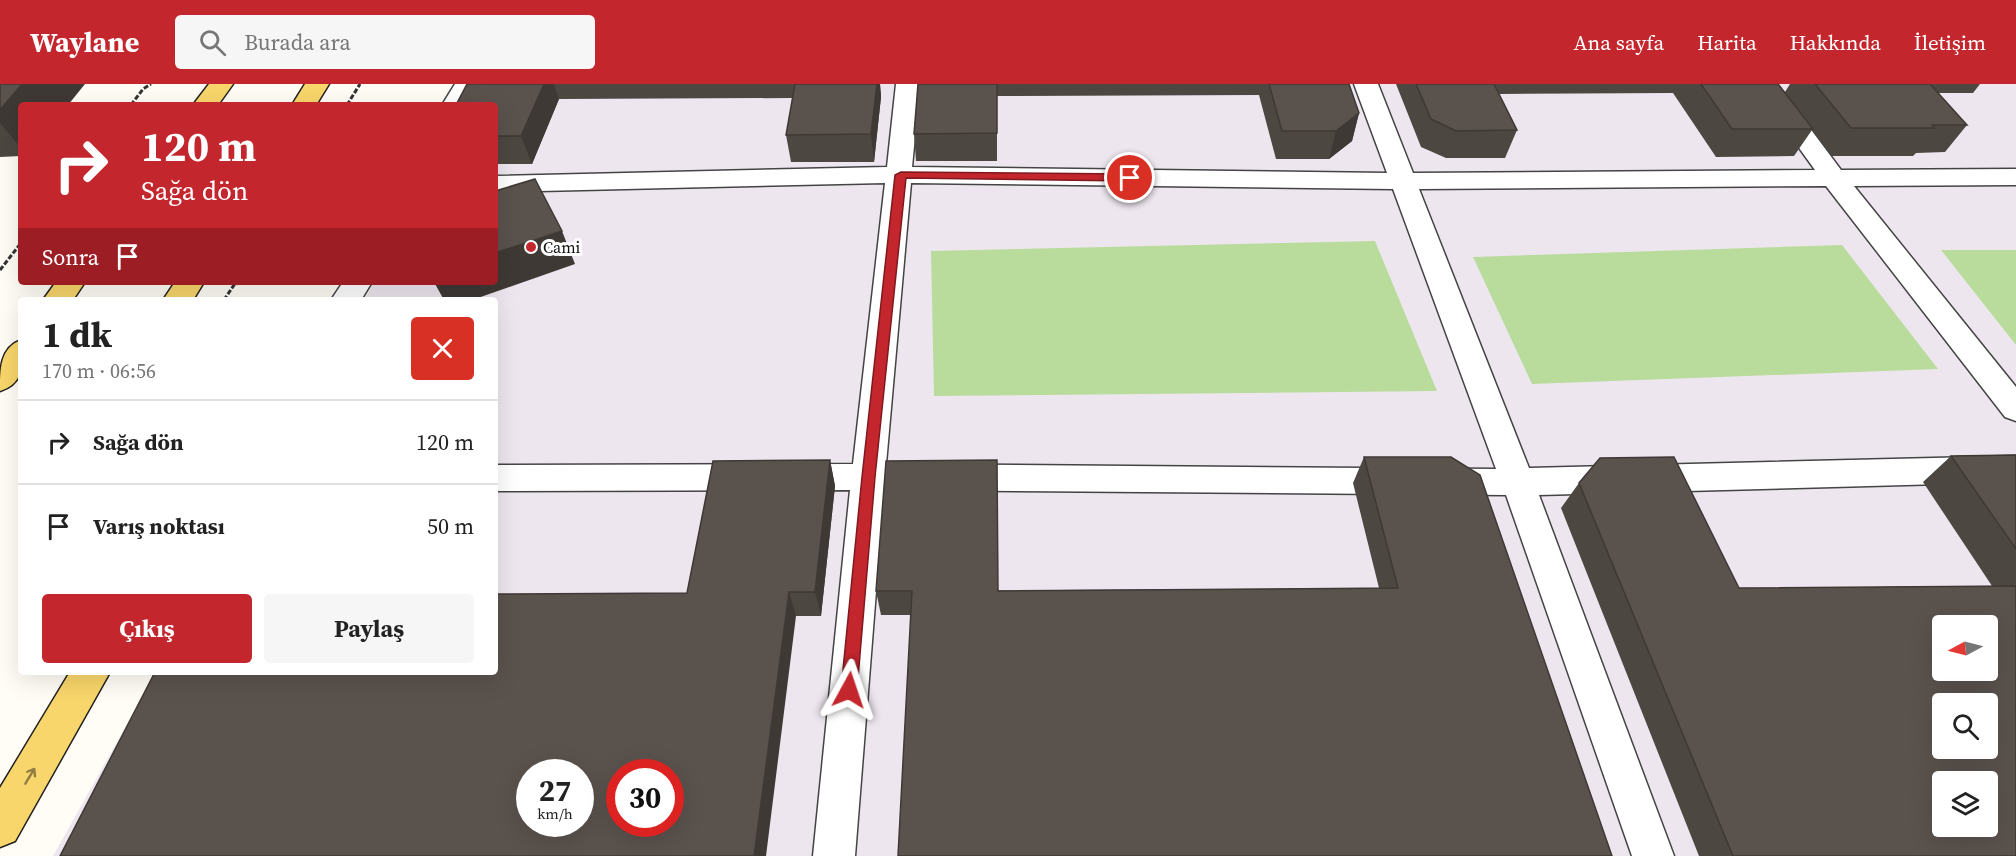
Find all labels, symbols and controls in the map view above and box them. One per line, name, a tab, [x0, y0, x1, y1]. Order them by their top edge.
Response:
search box	[175, 15, 595, 69]
text: Waylane	[30, 23, 139, 61]
icon: search	[196, 26, 229, 59]
text: Burada ara	[244, 27, 351, 57]
text: Ana sayfa	[1574, 28, 1664, 57]
text: Harita	[1697, 28, 1757, 57]
text: Hakkında	[1790, 28, 1881, 57]
text: İletişim	[1914, 28, 1986, 57]
text: 120 m	[141, 117, 256, 175]
icon: right	[42, 126, 120, 204]
pin	[1104, 152, 1155, 203]
icon: arrive	[1113, 161, 1146, 194]
text: Sağa dön	[141, 172, 248, 209]
place label: Cami	[543, 236, 581, 258]
icon: arrive	[111, 240, 144, 273]
marker: Cami	[524, 240, 538, 254]
text: Sonra	[42, 242, 99, 272]
text: 1 dk	[42, 310, 112, 359]
button: close	[411, 317, 474, 380]
text: 170 m · 06:56	[42, 357, 156, 385]
icon: right	[42, 426, 75, 459]
text: Sağa dön	[93, 427, 183, 457]
text: 120 m	[416, 427, 474, 457]
icon: arrive	[42, 510, 75, 543]
text: Varış noktası	[93, 511, 225, 541]
text: 50 m	[427, 511, 474, 541]
button: Çıkış	[42, 594, 252, 663]
button: Paylaş	[264, 594, 474, 663]
north arrow	[1932, 615, 1998, 681]
map controls	[1932, 615, 1998, 837]
position arrow	[817, 658, 881, 722]
button: search	[1932, 693, 1998, 759]
speed limit sign: 30	[606, 759, 684, 837]
one-way arrow	[24, 768, 36, 785]
text: 27	[539, 770, 571, 811]
button: layers	[1932, 771, 1998, 837]
text: km/h	[537, 803, 573, 824]

